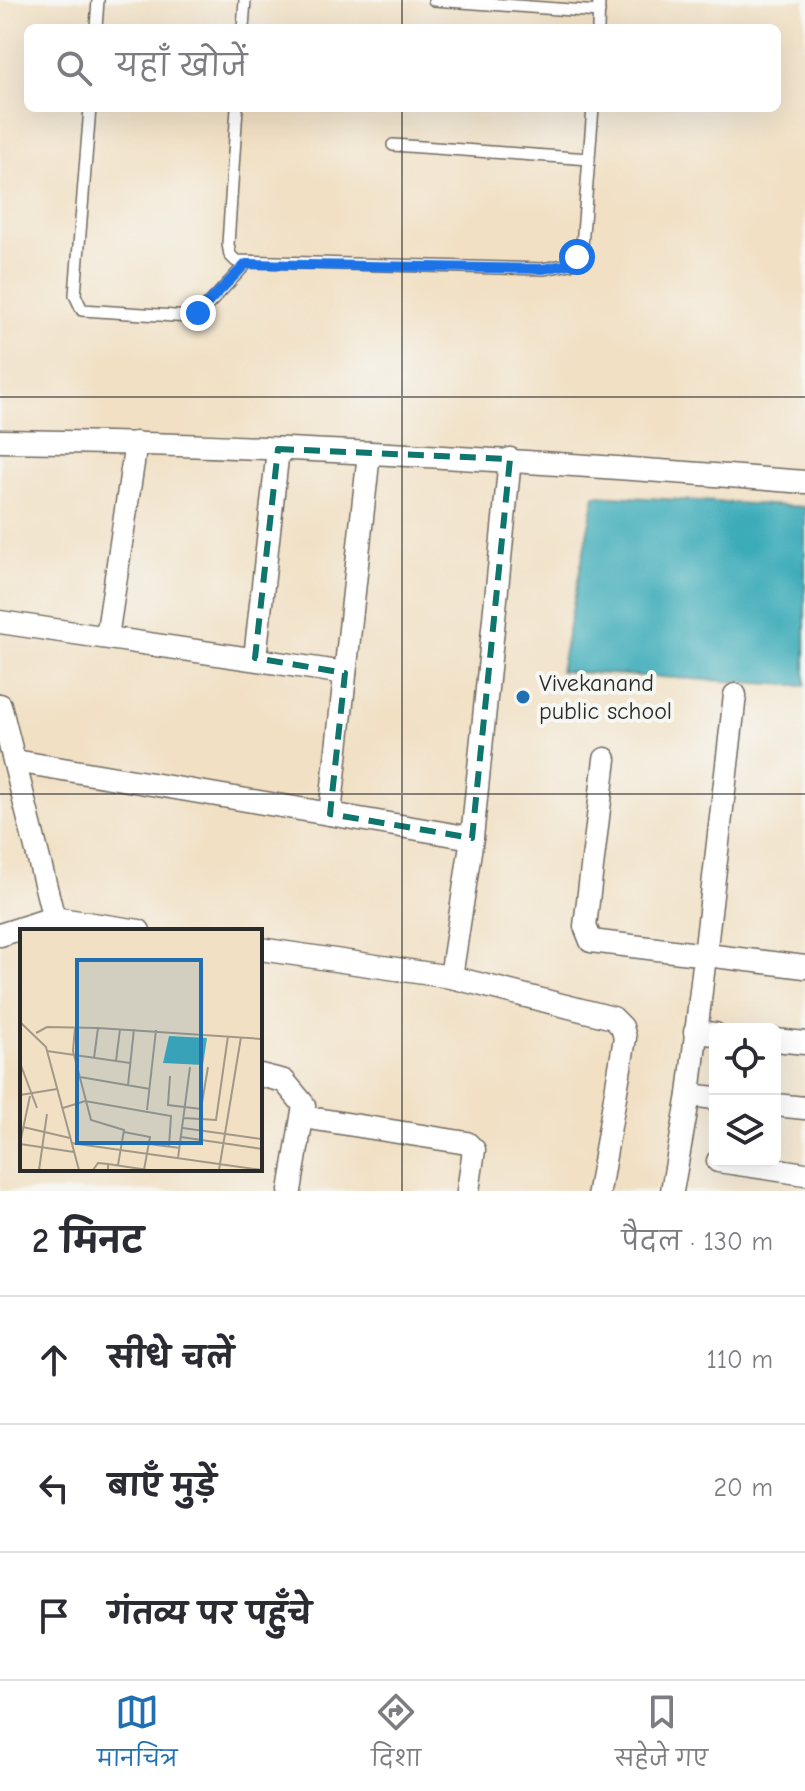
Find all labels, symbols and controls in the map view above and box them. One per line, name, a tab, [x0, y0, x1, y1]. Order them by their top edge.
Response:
search box	[24, 24, 781, 112]
icon: search	[52, 46, 96, 90]
text: यहाँ खोजें	[116, 49, 247, 84]
route start	[559, 239, 595, 275]
route end	[180, 295, 216, 331]
place label: Vivekanand public school	[539, 669, 672, 725]
marker: Vivekanand public school	[514, 688, 532, 706]
inset map	[20, 929, 262, 1171]
map controls	[709, 1023, 781, 1167]
button: locate	[709, 1023, 781, 1095]
button: layers	[709, 1095, 781, 1167]
text: 2 मिनट	[32, 1221, 144, 1261]
text: पैदल · 130 m	[621, 1227, 773, 1257]
icon: ahead	[32, 1338, 76, 1382]
text: सीधे चलें	[108, 1341, 234, 1376]
text: 110 m	[706, 1345, 773, 1375]
icon: left	[32, 1466, 76, 1510]
text: बाएँ मुड़ें	[108, 1469, 216, 1504]
text: 20 m	[713, 1473, 773, 1503]
icon: arrive	[32, 1594, 76, 1638]
text: गंतव्य पर पहुँचे	[108, 1597, 312, 1632]
tab: मानचित्र	[97, 1690, 178, 1783]
tab: दिशा	[371, 1690, 421, 1783]
tab: सहेजे गए	[615, 1690, 708, 1783]

